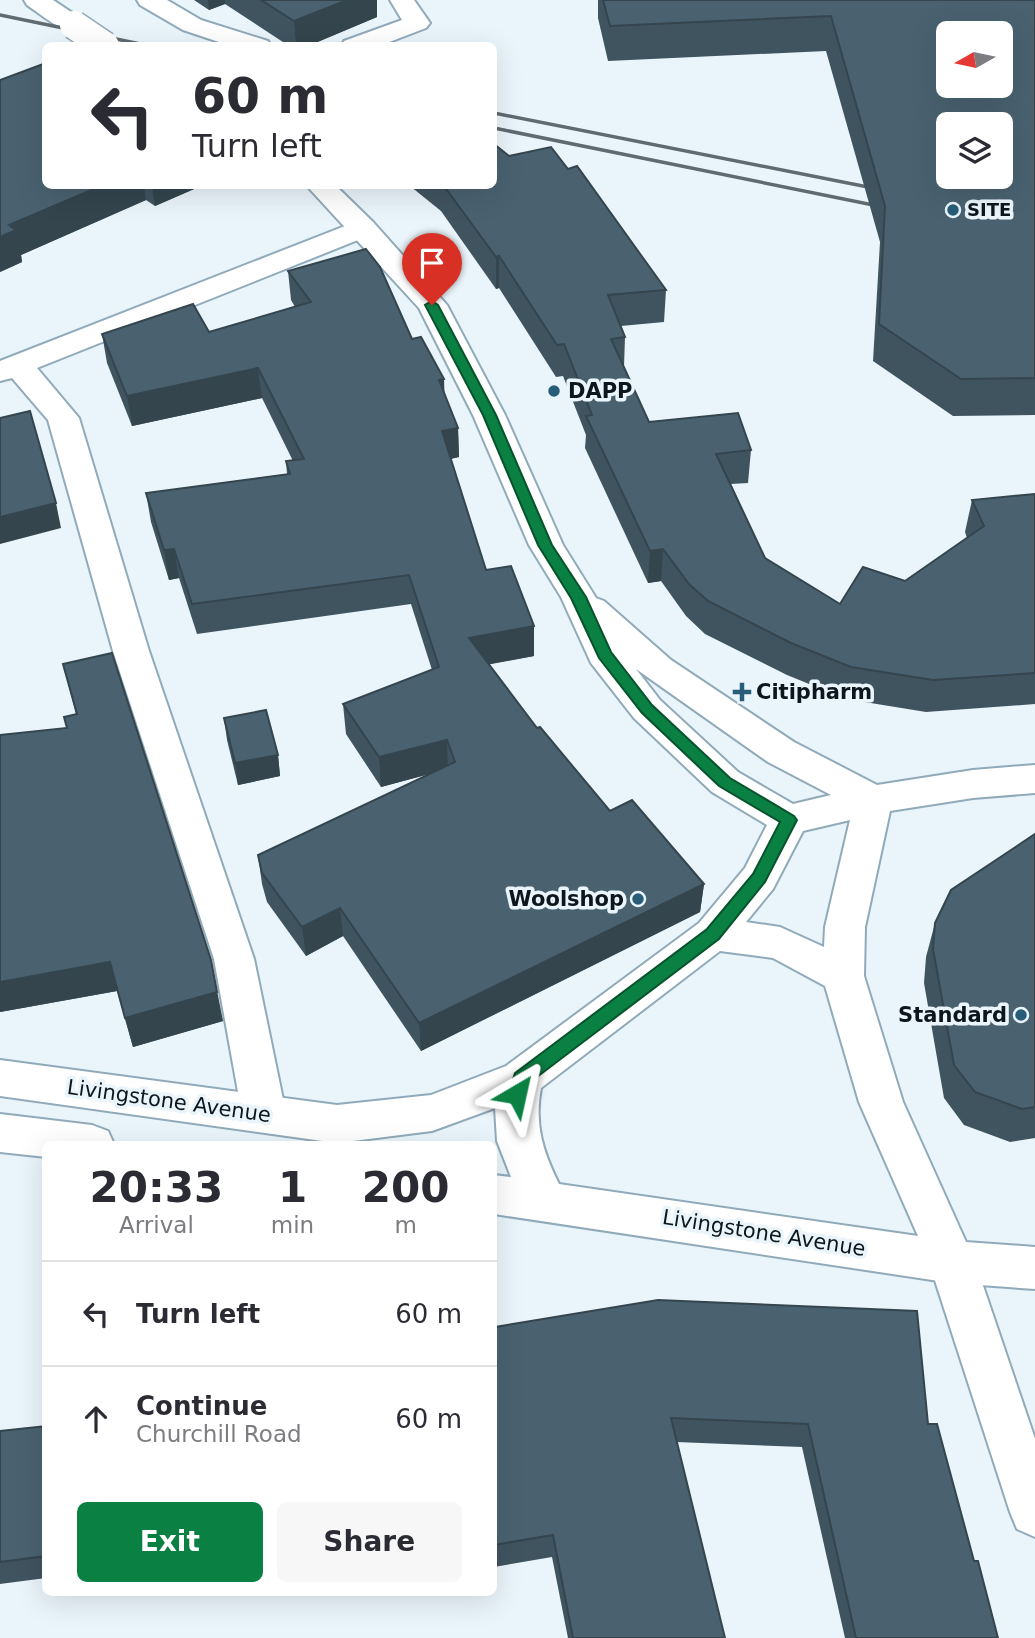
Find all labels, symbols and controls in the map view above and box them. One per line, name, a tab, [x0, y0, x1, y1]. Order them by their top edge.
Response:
north arrow	[936, 21, 1013, 98]
map controls	[936, 21, 1013, 189]
text: 60 m	[192, 68, 328, 125]
icon: left	[77, 70, 168, 161]
button: layers	[936, 112, 1013, 189]
text: Turn left	[192, 127, 322, 165]
place label: SITE	[967, 199, 1011, 220]
marker: SITE	[945, 202, 961, 218]
pin	[402, 233, 462, 305]
icon: arrive	[413, 244, 451, 282]
place label: DAPP	[568, 379, 632, 403]
marker: DAPP	[546, 383, 562, 399]
place label: Citipharm	[756, 680, 872, 704]
marker: Citipharm	[734, 684, 750, 700]
place label: Woolshop	[509, 887, 624, 911]
marker: Woolshop	[630, 891, 646, 907]
place label: Standard	[898, 1003, 1007, 1027]
marker: Standard	[1013, 1007, 1029, 1023]
position arrow	[480, 1057, 554, 1131]
street label: Livingstone Avenue	[66, 1075, 272, 1127]
text: 20:33	[90, 1163, 223, 1212]
text: 1	[278, 1163, 307, 1212]
text: 200	[362, 1163, 449, 1212]
street label: Livingstone Avenue	[661, 1205, 867, 1261]
text: Arrival	[119, 1212, 194, 1238]
text: min	[271, 1212, 314, 1238]
text: m	[394, 1212, 417, 1238]
icon: left	[77, 1295, 115, 1333]
text: Turn left	[136, 1299, 260, 1329]
text: 60 m	[395, 1299, 462, 1329]
text: Continue	[136, 1391, 267, 1421]
icon: ahead	[77, 1400, 115, 1438]
text: 60 m	[395, 1404, 462, 1434]
text: Churchill Road	[136, 1421, 302, 1447]
button: Exit	[77, 1502, 263, 1582]
button: Share	[277, 1502, 462, 1582]

